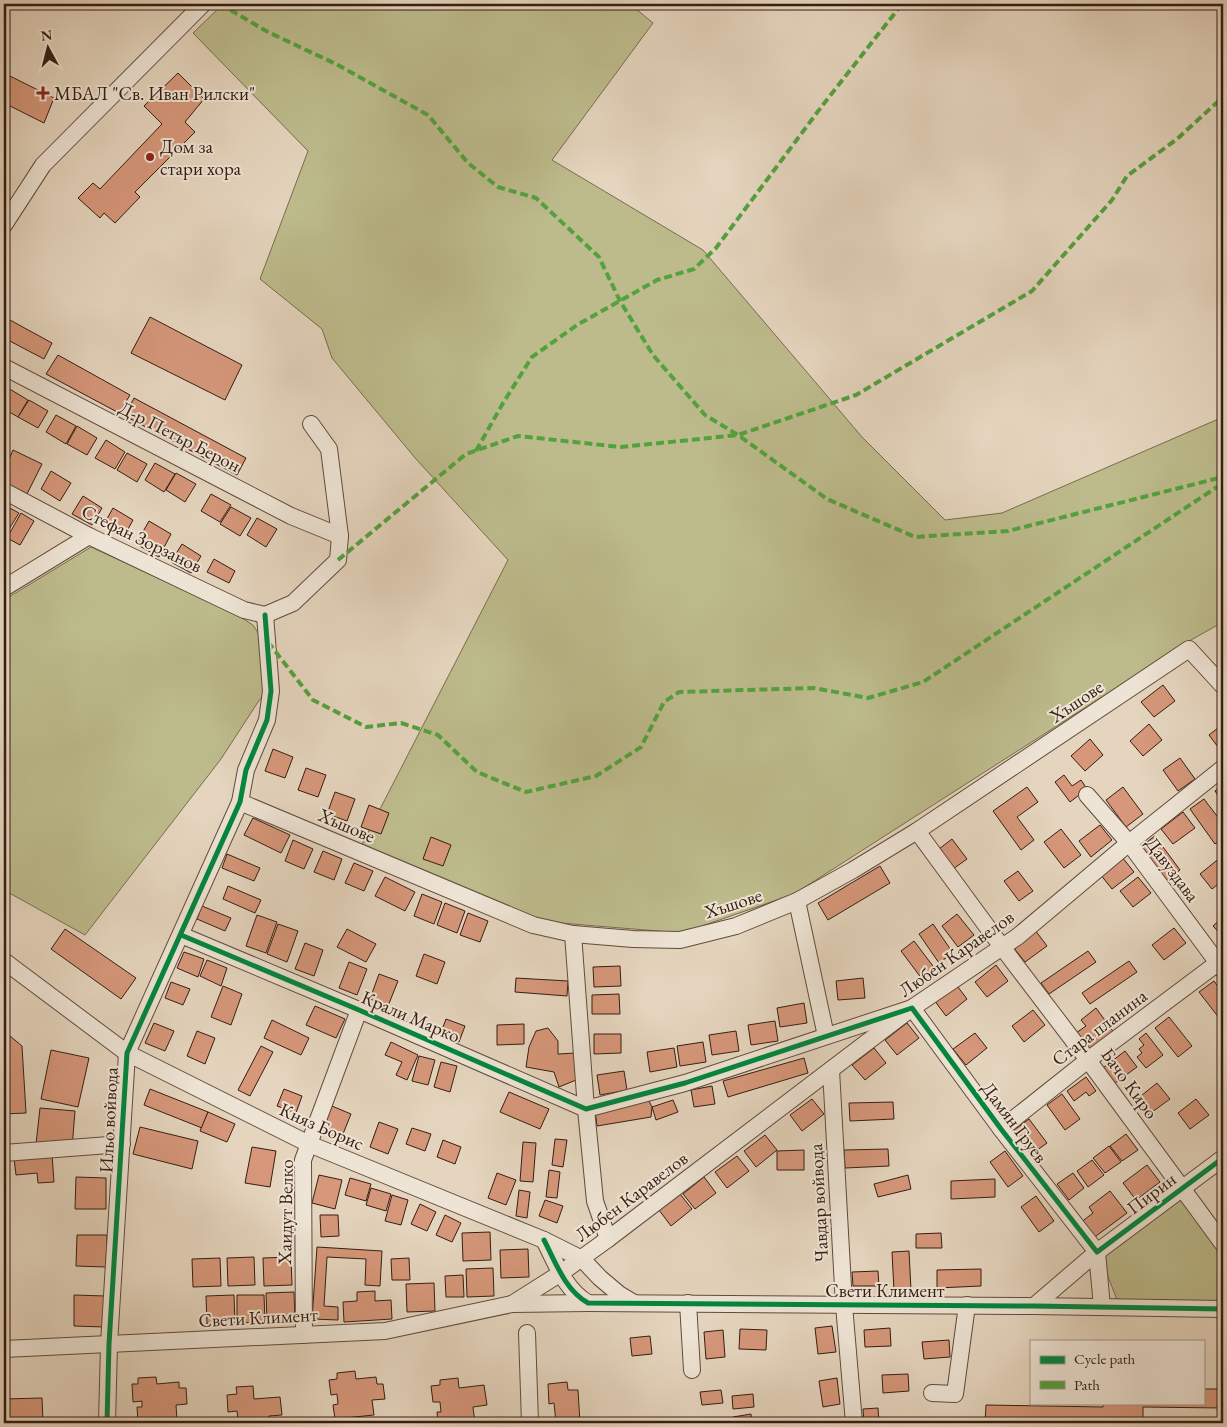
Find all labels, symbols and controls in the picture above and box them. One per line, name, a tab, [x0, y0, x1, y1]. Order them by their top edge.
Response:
north arrow	[22, 22, 72, 72]
text: N	[40, 25, 54, 45]
place label: МБАЛ "Св. Иван Рилски"	[54, 81, 255, 106]
marker: МБАЛ "Св. Иван Рилски"	[36, 86, 50, 100]
place label: Дом за стари хора	[160, 134, 241, 181]
marker: Дом за стари хора	[144, 151, 156, 163]
street label: Д-р Петър Берон	[115, 395, 245, 478]
street label: Стефан Зорзанов	[77, 498, 206, 578]
street label: Хъшове	[1044, 674, 1108, 729]
street label: Хъшове	[314, 802, 379, 849]
street label: Давуздава	[1140, 832, 1206, 907]
street label: Хъшове	[700, 882, 765, 925]
street label: Любен Каравелов	[894, 904, 1019, 1002]
street label: Стара планина	[1046, 983, 1152, 1072]
street label: Крали Марко	[358, 984, 464, 1048]
street label: Бачо Киро	[1095, 1043, 1164, 1124]
street label: Ильо войвода	[93, 1066, 124, 1174]
street label: Дамян Груев	[976, 1077, 1053, 1168]
street label: Княз Борис	[276, 1097, 368, 1156]
street label: Чавдар войвода	[803, 1143, 834, 1263]
street label: Любен Каравелов	[570, 1146, 693, 1247]
street label: Хаидут Велко	[272, 1159, 299, 1266]
street label: Пирин	[1122, 1167, 1181, 1220]
street label: Свети Климент	[825, 1278, 945, 1303]
street label: Свети Климент	[198, 1302, 318, 1333]
legend	[1030, 1340, 1204, 1404]
text: Cycle path	[1074, 1349, 1136, 1368]
text: Path	[1074, 1375, 1100, 1394]

